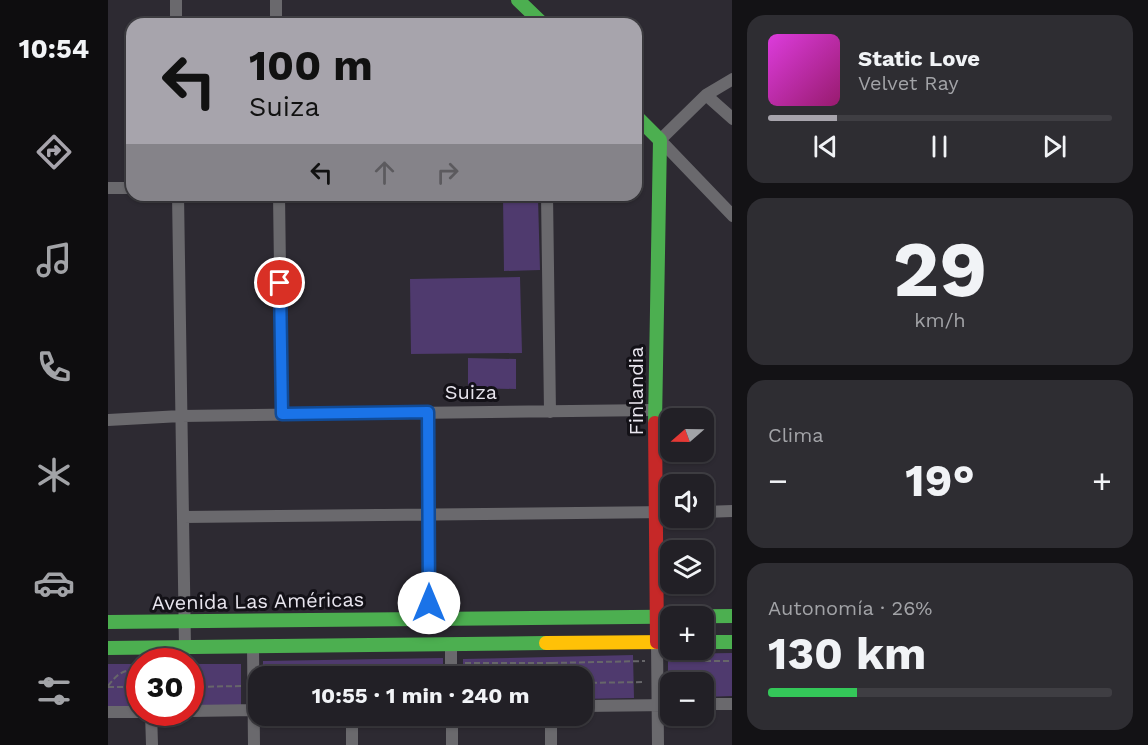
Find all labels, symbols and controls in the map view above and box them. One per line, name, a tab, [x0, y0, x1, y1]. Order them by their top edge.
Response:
text: 10:54	[19, 33, 89, 65]
text: 100 m	[249, 41, 373, 90]
icon: left	[150, 42, 228, 120]
text: Static Love	[858, 46, 980, 71]
text: Velvet Ray	[858, 71, 959, 95]
text: Suiza	[249, 91, 320, 123]
icon: previous	[809, 130, 842, 163]
icon: pause	[923, 130, 956, 163]
icon: next	[1038, 130, 1071, 163]
icon: directions	[33, 131, 75, 173]
icon: left	[305, 156, 338, 189]
icon: ahead	[368, 156, 401, 189]
icon: right	[431, 156, 464, 189]
text: 29	[893, 223, 987, 315]
icon: music	[33, 239, 75, 281]
pin	[254, 257, 305, 308]
icon: arrive	[263, 266, 296, 299]
text: km/h	[914, 308, 966, 332]
icon: phone	[33, 346, 75, 388]
street label: Finlandia	[624, 347, 648, 435]
street label: Suiza	[445, 380, 497, 404]
north arrow	[660, 408, 714, 462]
map controls	[660, 408, 714, 726]
text: Clima	[768, 423, 824, 447]
icon: climate	[33, 454, 75, 496]
text: 19°	[905, 454, 975, 507]
text: −	[768, 461, 788, 500]
text: +	[1092, 461, 1112, 500]
button: sound	[660, 474, 714, 528]
button: layers	[660, 540, 714, 594]
icon: car	[33, 562, 75, 604]
position arrow	[397, 571, 461, 635]
street label: Avenida Las Américas	[152, 587, 364, 615]
text: Autonomía · 26%	[768, 596, 932, 620]
button: +	[660, 606, 714, 660]
text: 130 km	[768, 627, 926, 680]
speed limit sign: 30	[126, 648, 204, 726]
icon: filters	[33, 670, 75, 712]
button: −	[660, 672, 714, 726]
text: 10:55 · 1 min · 240 m	[312, 683, 529, 708]

